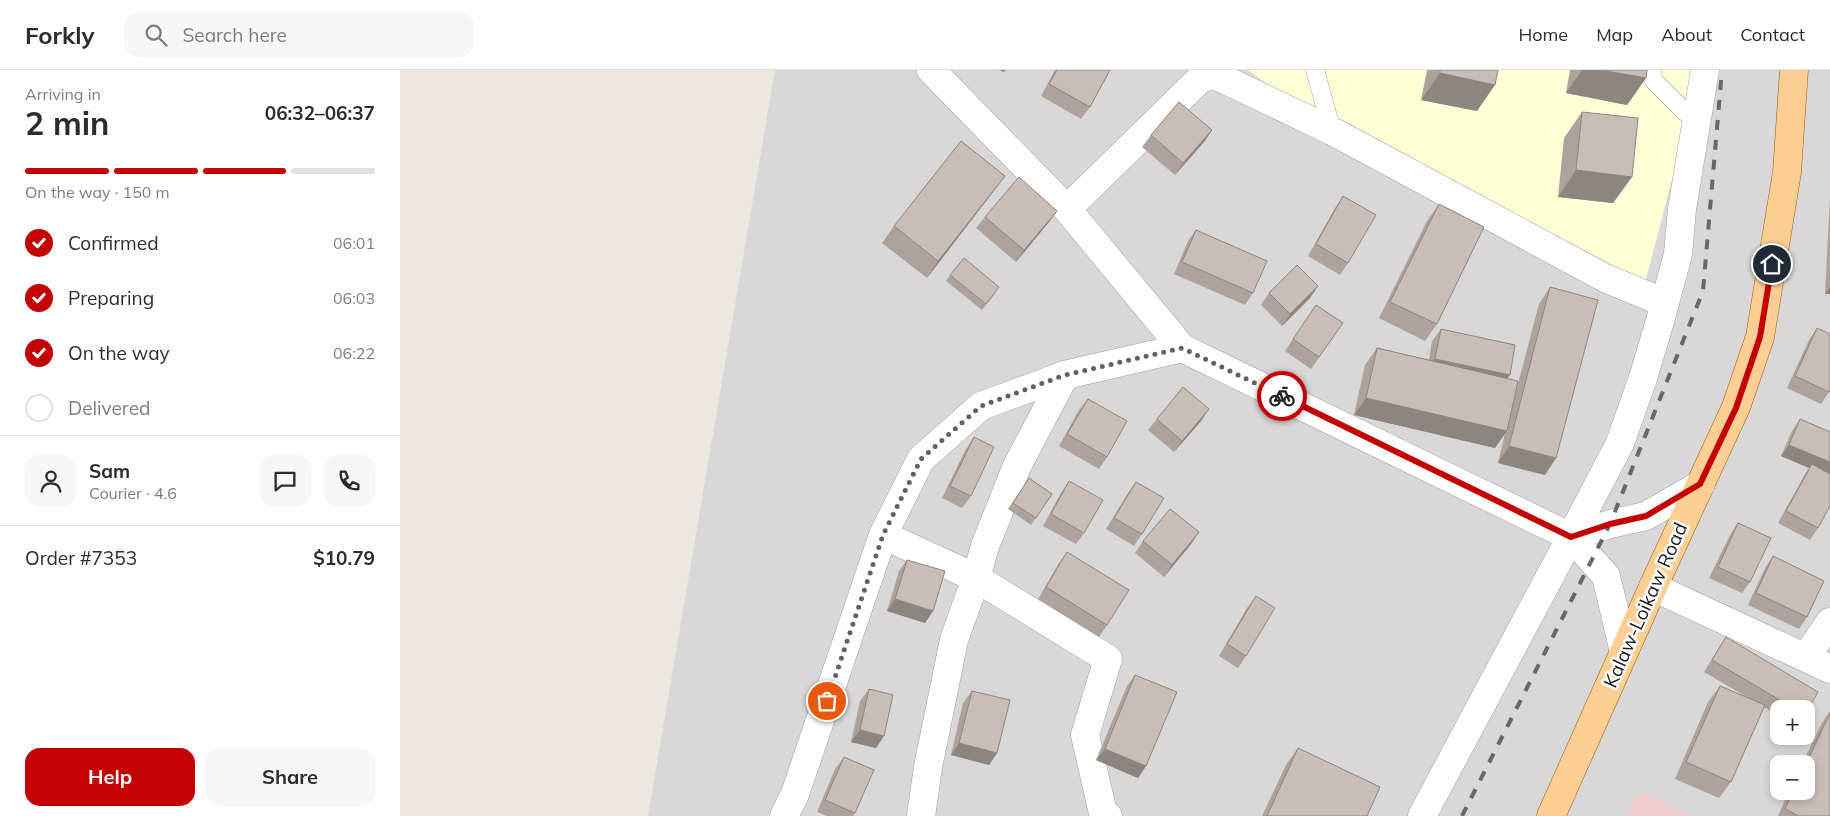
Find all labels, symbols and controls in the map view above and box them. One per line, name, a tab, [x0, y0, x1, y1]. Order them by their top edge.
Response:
search box	[124, 12, 474, 57]
text: Forkly	[25, 20, 94, 50]
icon: search	[142, 21, 170, 49]
text: Search here	[182, 23, 287, 47]
text: Home	[1518, 23, 1568, 46]
text: Map	[1596, 23, 1633, 46]
text: About	[1661, 23, 1712, 46]
text: Contact	[1740, 23, 1805, 46]
text: Arriving in	[25, 84, 101, 104]
text: 06:32–06:37	[265, 101, 375, 125]
text: 2 min	[25, 103, 109, 143]
text: On the way · 150 m	[25, 182, 170, 202]
icon: check	[25, 229, 53, 257]
text: Confirmed	[68, 231, 159, 255]
text: 06:01	[333, 233, 375, 253]
pin	[1751, 243, 1793, 285]
icon: home	[1758, 250, 1786, 278]
icon: check	[25, 284, 53, 312]
text: Preparing	[68, 286, 154, 310]
text: 06:03	[333, 288, 375, 308]
icon: check	[25, 339, 53, 367]
text: On the way	[68, 341, 170, 365]
text: 06:22	[333, 343, 375, 363]
courier	[1257, 371, 1307, 421]
icon: bike	[1268, 382, 1296, 410]
text: Delivered	[68, 396, 150, 420]
button: person	[25, 455, 77, 507]
button: chat	[259, 455, 311, 507]
button: phone	[323, 455, 375, 507]
text: Sam	[89, 459, 130, 483]
text: Courier · 4.6	[89, 483, 177, 503]
street label: Kalaw-Loikaw Road	[1598, 519, 1692, 691]
text: Order #7353	[25, 546, 137, 570]
text: $10.79	[313, 546, 375, 570]
pin	[806, 680, 848, 722]
icon: bag	[813, 687, 841, 715]
map controls	[1770, 700, 1815, 800]
button: +	[1770, 700, 1815, 745]
button: Help	[25, 748, 195, 806]
button: Share	[205, 748, 375, 806]
button: −	[1770, 755, 1815, 800]

